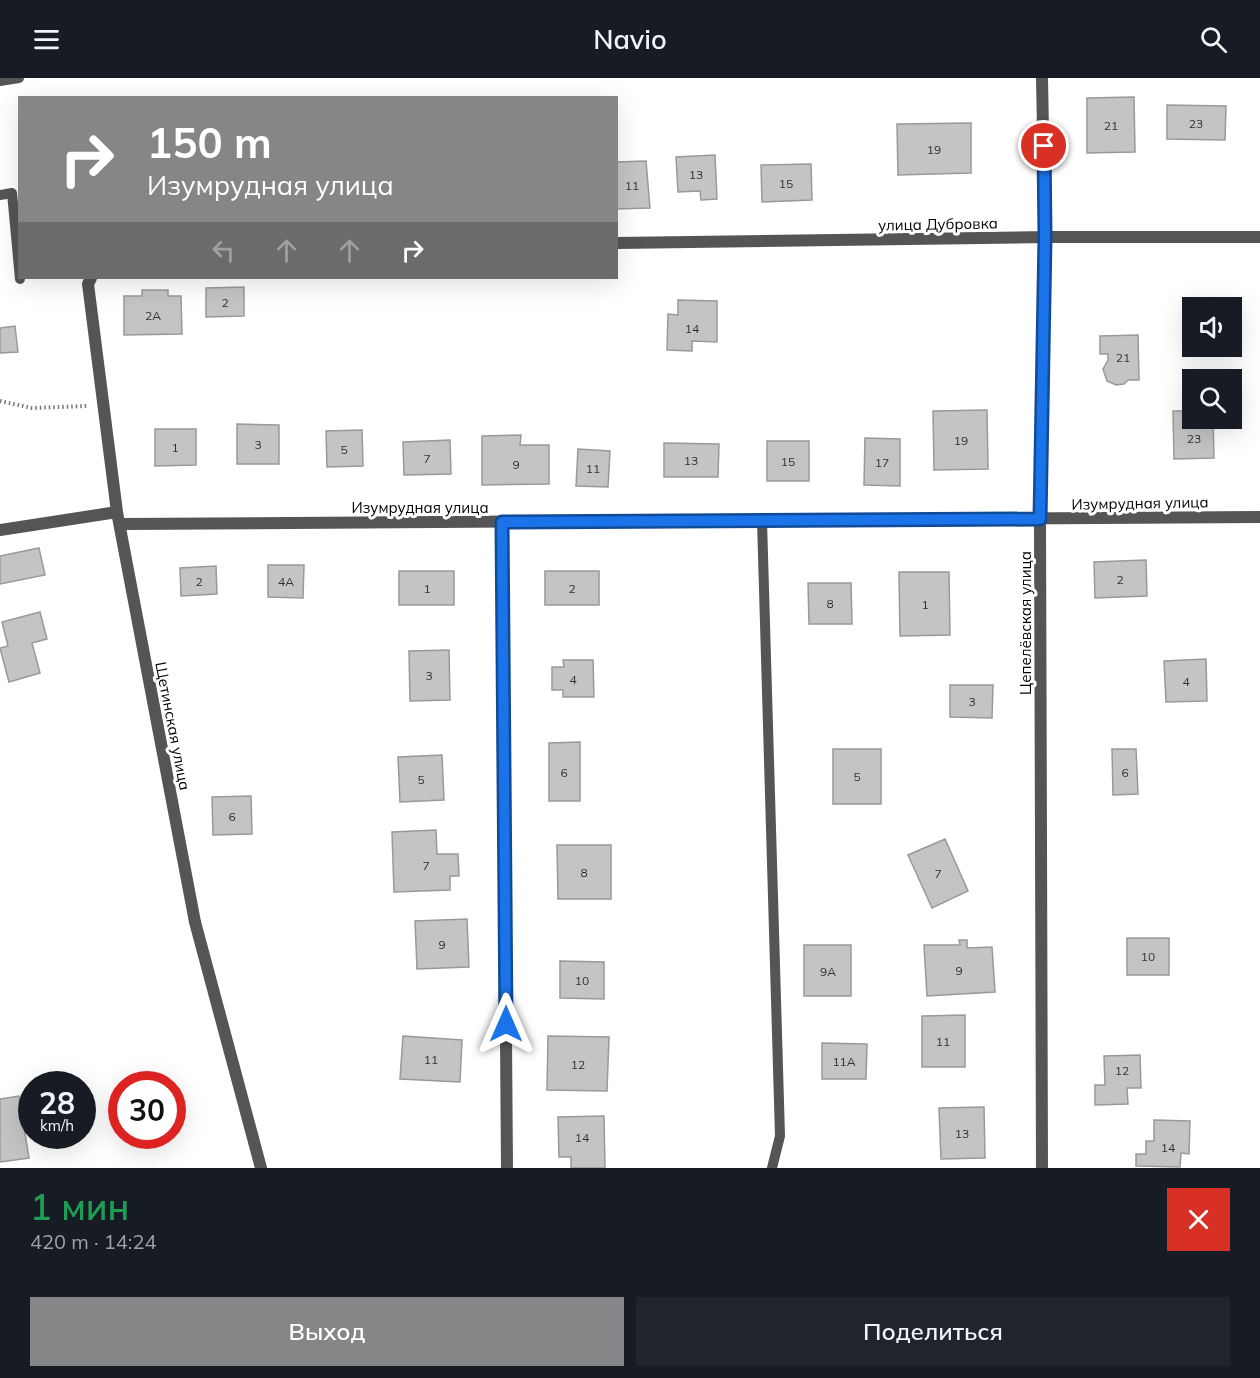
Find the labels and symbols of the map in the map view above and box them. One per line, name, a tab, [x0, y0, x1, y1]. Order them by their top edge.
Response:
house number: 23	[1189, 116, 1203, 131]
house number: 21	[1104, 118, 1118, 133]
pin	[1018, 120, 1069, 171]
house number: 19	[927, 142, 941, 157]
house number: 13	[689, 167, 703, 182]
house number: 15	[779, 176, 793, 191]
house number: 11	[625, 178, 639, 193]
street label: улица Дубровка	[878, 213, 998, 235]
house number: 2	[221, 295, 229, 310]
house number: 2А	[145, 308, 161, 323]
house number: 14	[685, 321, 699, 336]
house number: 21	[1116, 350, 1130, 365]
house number: 23	[1187, 431, 1201, 446]
house number: 19	[954, 433, 968, 448]
house number: 3	[254, 437, 262, 452]
house number: 1	[171, 440, 179, 455]
house number: 5	[340, 442, 348, 457]
house number: 7	[423, 451, 431, 466]
house number: 13	[684, 453, 698, 468]
house number: 15	[781, 454, 795, 469]
house number: 17	[875, 455, 889, 470]
house number: 9	[512, 457, 520, 472]
house number: 11	[586, 461, 600, 476]
street label: Изумрудная улица	[1071, 492, 1209, 514]
street label: Изумрудная улица	[351, 498, 489, 517]
street label: Цепелёвская улица	[1016, 551, 1035, 695]
house number: 2	[1116, 572, 1124, 587]
house number: 2	[195, 574, 203, 589]
house number: 4А	[278, 574, 294, 589]
house number: 1	[423, 581, 431, 596]
house number: 2	[568, 581, 576, 596]
house number: 8	[826, 596, 834, 611]
house number: 1	[921, 597, 929, 612]
street label: Щетинская улица	[151, 660, 195, 792]
house number: 3	[425, 668, 433, 683]
house number: 4	[569, 672, 577, 687]
house number: 4	[1182, 674, 1190, 689]
house number: 3	[968, 694, 976, 709]
house number: 6	[560, 765, 568, 780]
house number: 6	[1121, 765, 1129, 780]
house number: 5	[853, 769, 861, 784]
house number: 5	[417, 772, 425, 787]
house number: 6	[228, 809, 236, 824]
house number: 7	[422, 858, 430, 873]
house number: 8	[580, 865, 588, 880]
house number: 7	[934, 866, 942, 881]
house number: 9	[438, 937, 446, 952]
house number: 10	[1141, 949, 1155, 964]
house number: 9	[955, 963, 963, 978]
house number: 9А	[820, 964, 836, 979]
house number: 10	[575, 973, 589, 988]
position arrow	[474, 992, 538, 1056]
house number: 11	[936, 1034, 950, 1049]
house number: 11	[424, 1052, 438, 1067]
house number: 11А	[832, 1054, 856, 1069]
house number: 12	[571, 1057, 585, 1072]
house number: 12	[1115, 1063, 1129, 1078]
speed limit sign: 30	[108, 1071, 186, 1149]
house number: 13	[955, 1126, 969, 1141]
house number: 14	[575, 1130, 589, 1145]
house number: 14	[1161, 1140, 1175, 1155]

